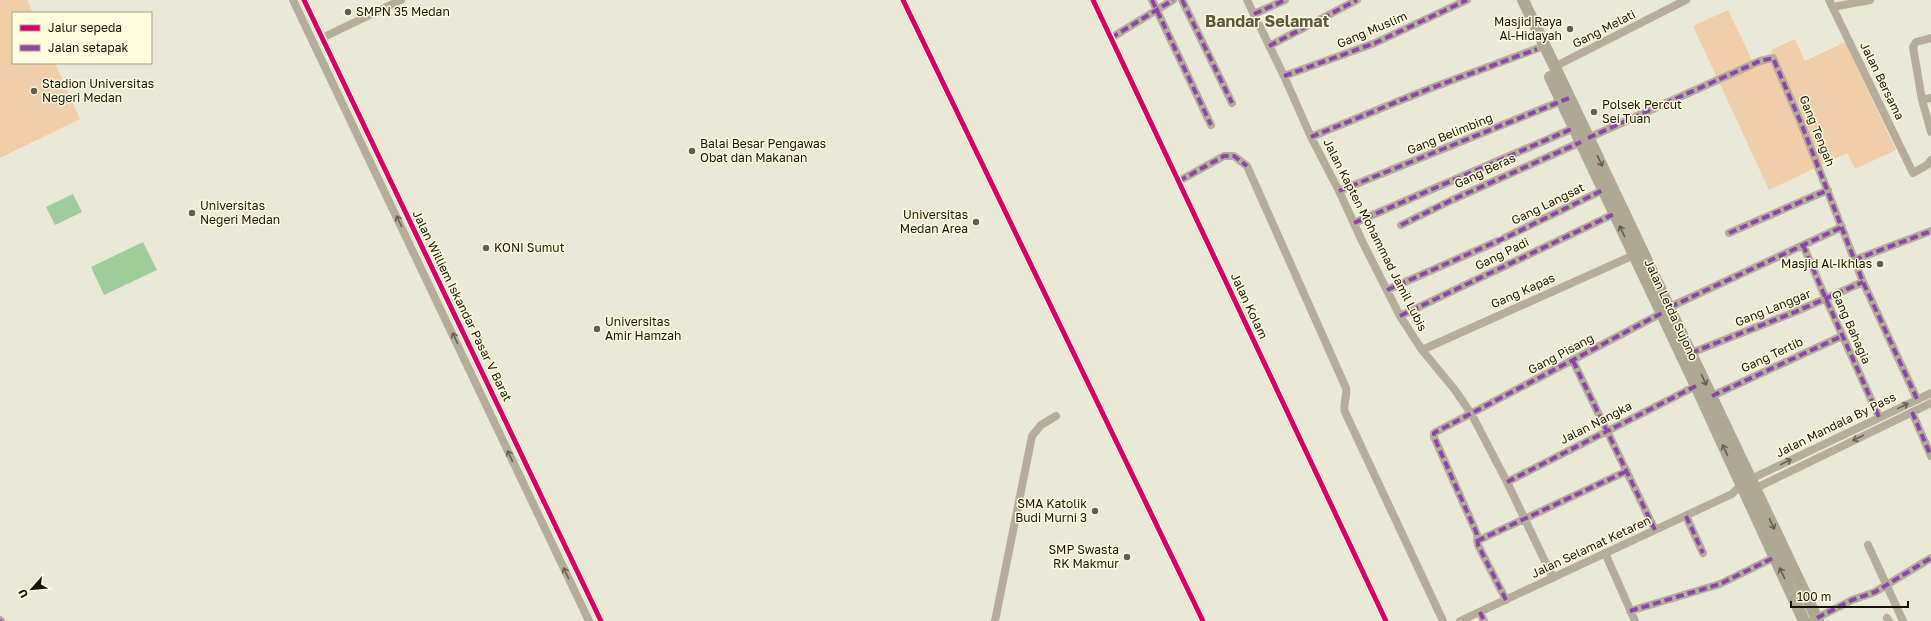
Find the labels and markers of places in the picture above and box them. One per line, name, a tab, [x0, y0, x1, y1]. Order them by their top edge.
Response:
place label: SMPN 35 Medan	[356, 4, 450, 19]
marker: SMPN 35 Medan	[343, 7, 353, 17]
place label: Masjid Raya Al-Hidayah	[1494, 14, 1562, 43]
marker: Masjid Raya Al-Hidayah	[1565, 24, 1575, 34]
place label: Stadion Universitas Negeri Medan	[42, 76, 154, 105]
marker: Stadion Universitas Negeri Medan	[29, 86, 39, 96]
place label: Polsek Percut Sei Tuan	[1602, 97, 1682, 126]
marker: Polsek Percut Sei Tuan	[1589, 107, 1599, 117]
place label: Balai Besar Pengawas Obat dan Makanan	[700, 136, 826, 165]
marker: Balai Besar Pengawas Obat dan Makanan	[687, 146, 697, 156]
place label: Universitas Negeri Medan	[200, 198, 280, 227]
place label: Universitas Medan Area	[900, 207, 968, 236]
marker: Universitas Negeri Medan	[187, 208, 197, 218]
marker: Universitas Medan Area	[971, 217, 981, 227]
place label: KONI Sumut	[494, 240, 565, 255]
marker: KONI Sumut	[481, 243, 491, 253]
place label: Masjid Al-Ikhlas	[1781, 256, 1872, 271]
marker: Masjid Al-Ikhlas	[1875, 259, 1885, 269]
place label: Universitas Amir Hamzah	[605, 314, 681, 343]
marker: Universitas Amir Hamzah	[592, 324, 602, 334]
place label: SMA Katolik Budi Murni 3	[1015, 496, 1087, 525]
marker: SMA Katolik Budi Murni 3	[1090, 506, 1100, 516]
place label: SMP Swasta RK Makmur	[1048, 542, 1119, 571]
marker: SMP Swasta RK Makmur	[1122, 552, 1132, 562]

